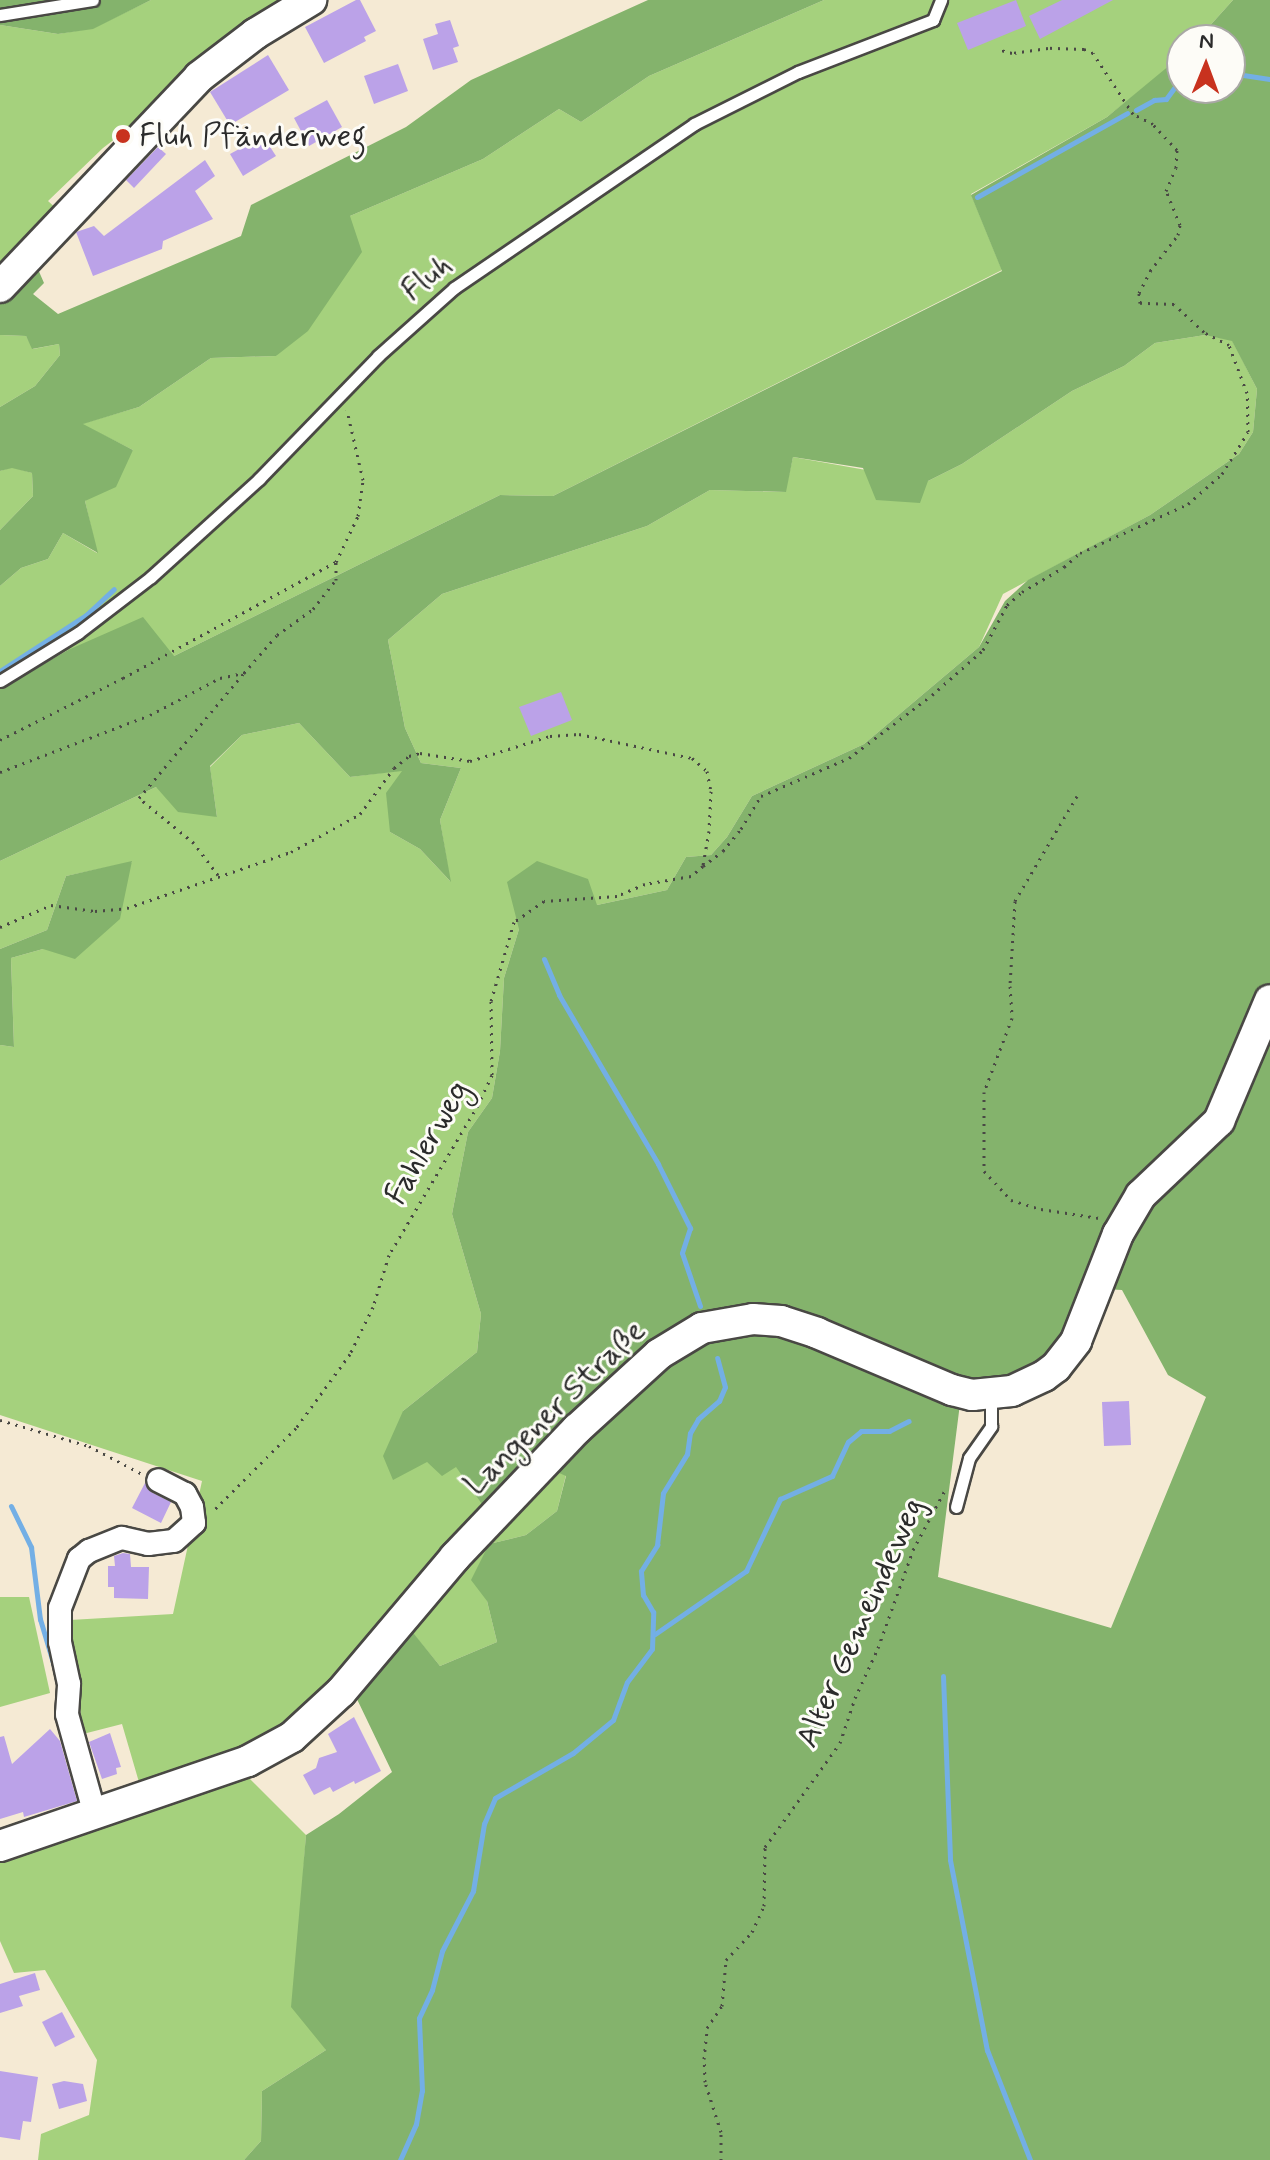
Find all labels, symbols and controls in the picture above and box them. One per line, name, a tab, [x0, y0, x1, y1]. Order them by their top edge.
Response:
north arrow	[1166, 24, 1246, 104]
text: N	[1199, 28, 1214, 56]
place label: Fluh Pfänderweg	[139, 117, 366, 155]
marker: Fluh Pfänderweg	[114, 127, 132, 145]
street label: Fluh	[394, 246, 460, 310]
street label: Fahlerweg	[377, 1074, 479, 1212]
street label: Langener Straße	[458, 1314, 652, 1502]
street label: Alter Gemeindeweg	[789, 1492, 933, 1754]

